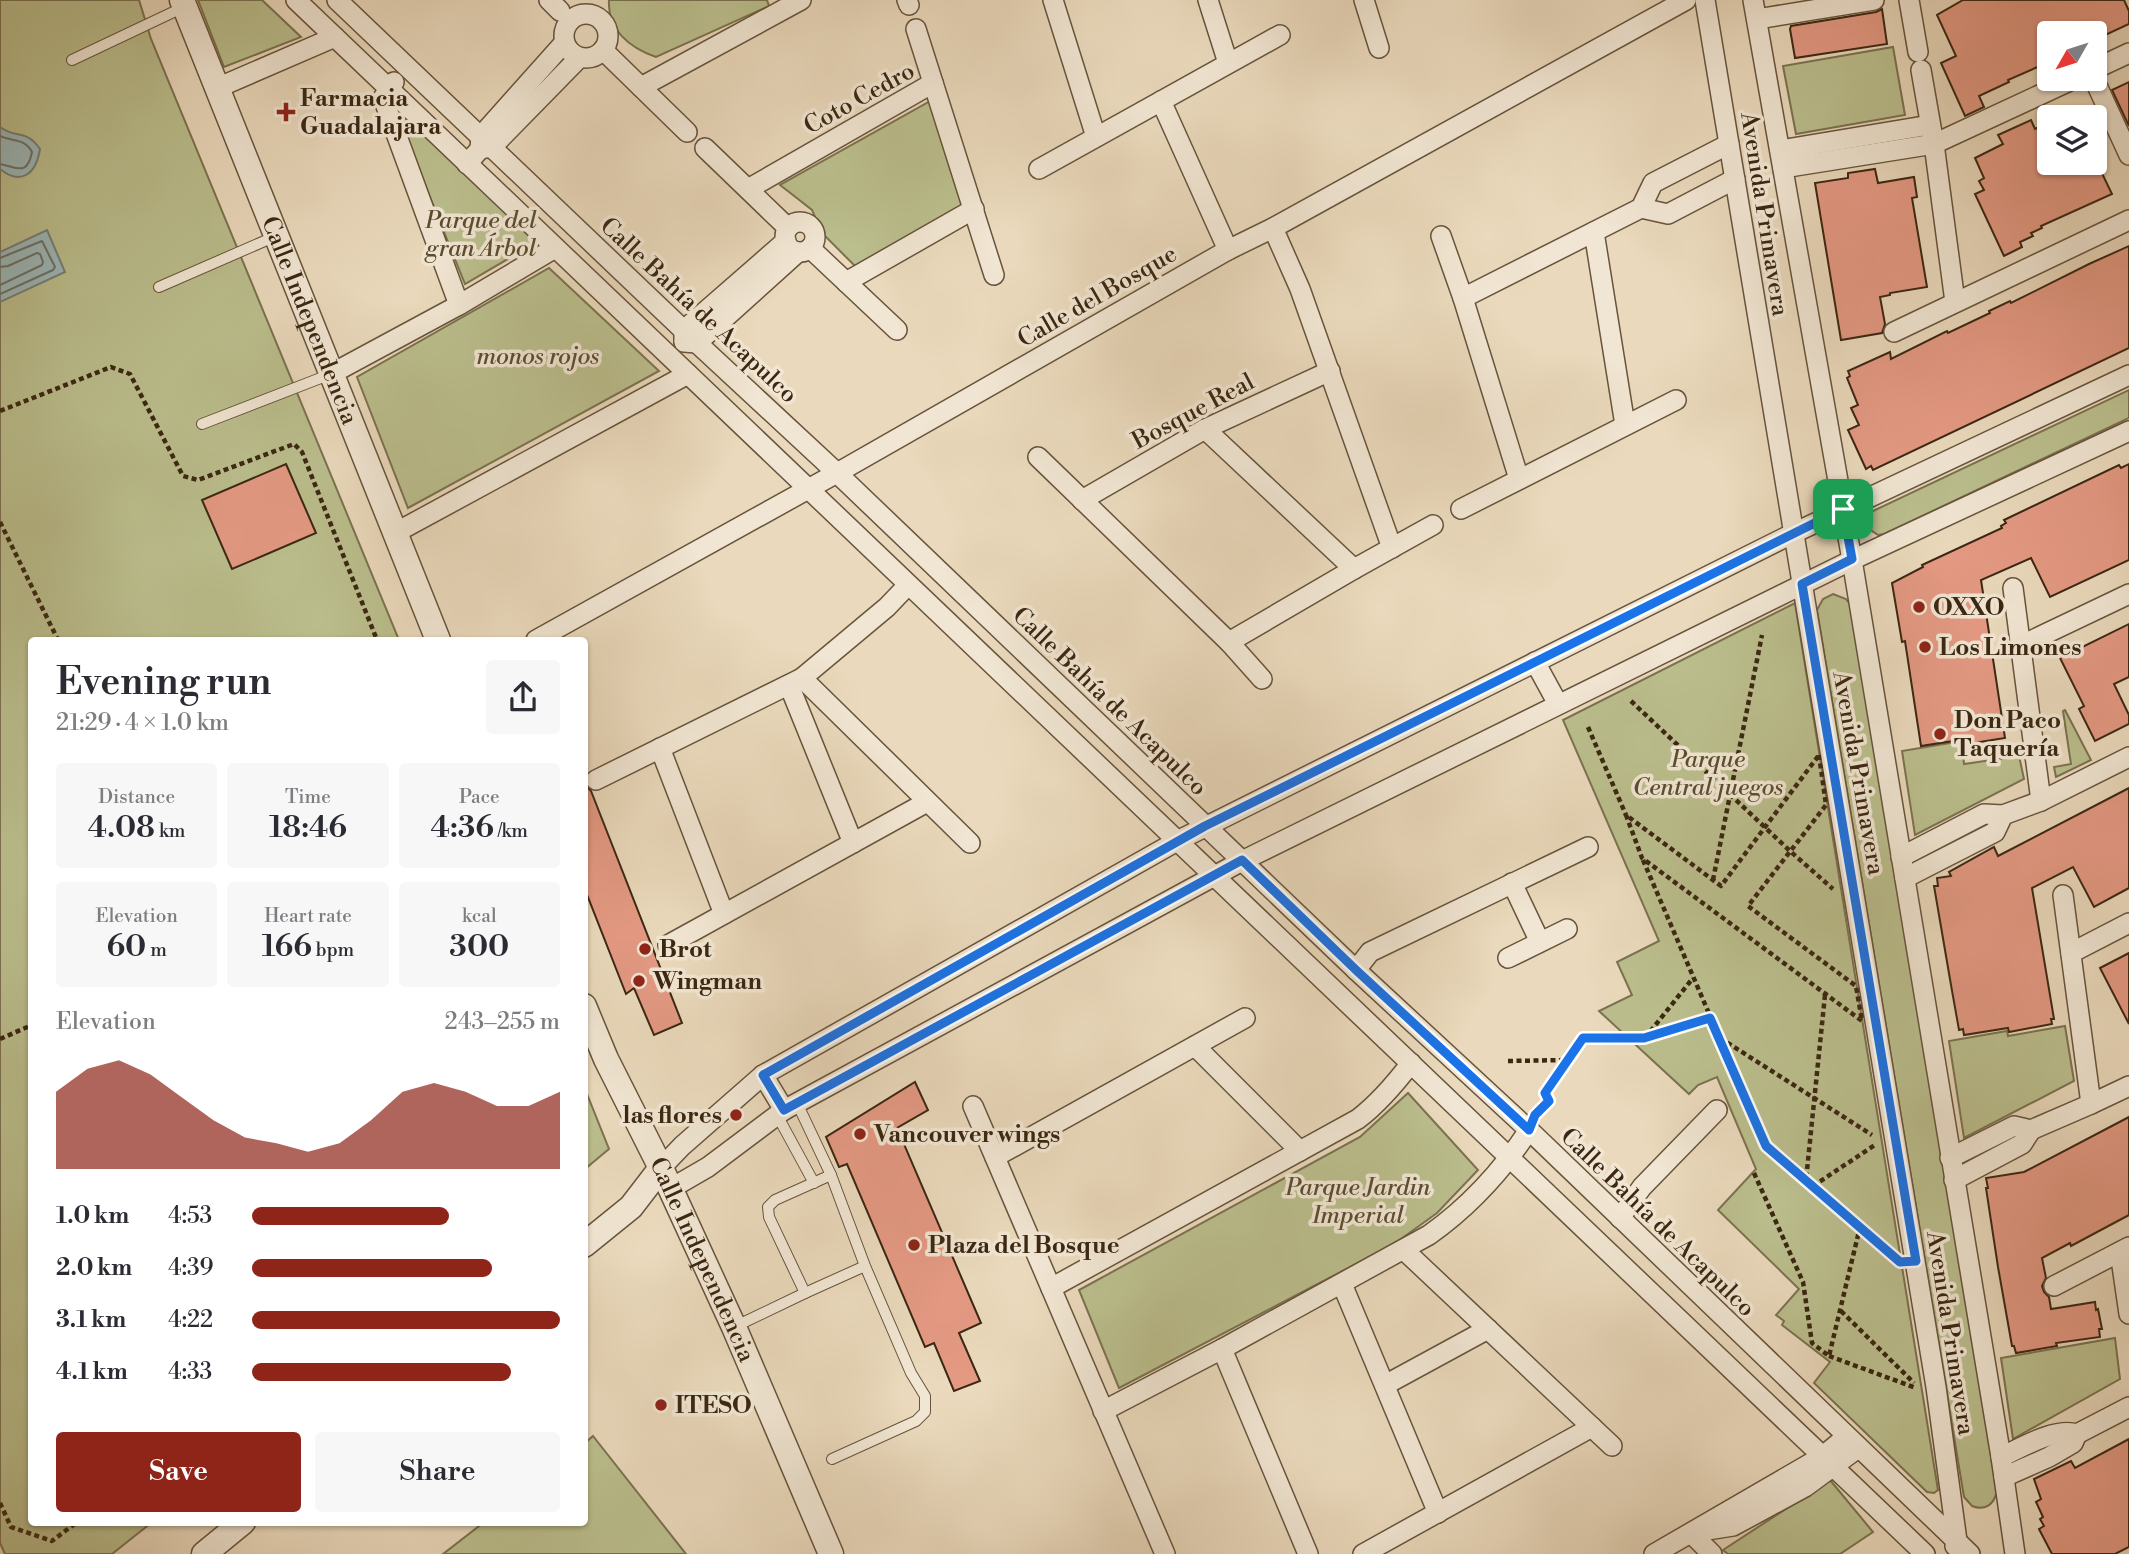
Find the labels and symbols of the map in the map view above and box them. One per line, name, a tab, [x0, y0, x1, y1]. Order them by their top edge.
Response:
north arrow	[2037, 21, 2107, 91]
street label: Coto Cedro	[799, 56, 920, 142]
place label: Farmacia Guadalajara	[300, 84, 442, 142]
marker: Farmacia Guadalajara	[278, 104, 294, 120]
street label: Avenida Primavera	[1733, 109, 1795, 319]
park label: Parque del gran Árbol	[424, 206, 537, 264]
street label: Calle Bahía de Acapulco	[593, 211, 803, 410]
street label: Calle Independencia	[254, 212, 365, 430]
street label: Calle del Bosque	[1012, 239, 1183, 355]
park label: monos rojos	[477, 342, 599, 372]
street label: Bosque Real	[1126, 367, 1260, 457]
pin	[1813, 479, 1873, 539]
place label: OXXO	[1933, 593, 2005, 623]
marker: OXXO	[1911, 599, 1927, 615]
street label: Calle Bahía de Acapulco	[1006, 601, 1213, 803]
place label: Los Limones	[1939, 633, 2082, 663]
marker: Los Limones	[1917, 639, 1933, 655]
street label: Avenida Primavera	[1825, 668, 1891, 878]
place label: Don Paco Taquería	[1954, 706, 2061, 764]
marker: Don Paco Taquería	[1932, 726, 1948, 742]
park label: Parque Central juegos	[1633, 745, 1783, 803]
place label: Brot	[659, 935, 712, 965]
marker: Brot	[637, 941, 653, 957]
place label: Wingman	[652, 967, 762, 997]
marker: Wingman	[631, 973, 647, 989]
place label: las flores	[622, 1101, 722, 1131]
marker: las flores	[728, 1107, 744, 1123]
place label: Vancouver wings	[873, 1120, 1060, 1150]
street label: Calle Bahía de Acapulco	[1554, 1122, 1761, 1324]
marker: Vancouver wings	[852, 1126, 868, 1142]
street label: Calle Independencia	[642, 1152, 762, 1368]
park label: Parque Jardin Imperial	[1285, 1173, 1431, 1231]
street label: Avenida Primavera	[1919, 1228, 1981, 1438]
place label: Plaza del Bosque	[928, 1231, 1120, 1261]
marker: Plaza del Bosque	[906, 1237, 922, 1253]
place label: ITESO	[675, 1391, 752, 1421]
marker: ITESO	[653, 1397, 669, 1413]

